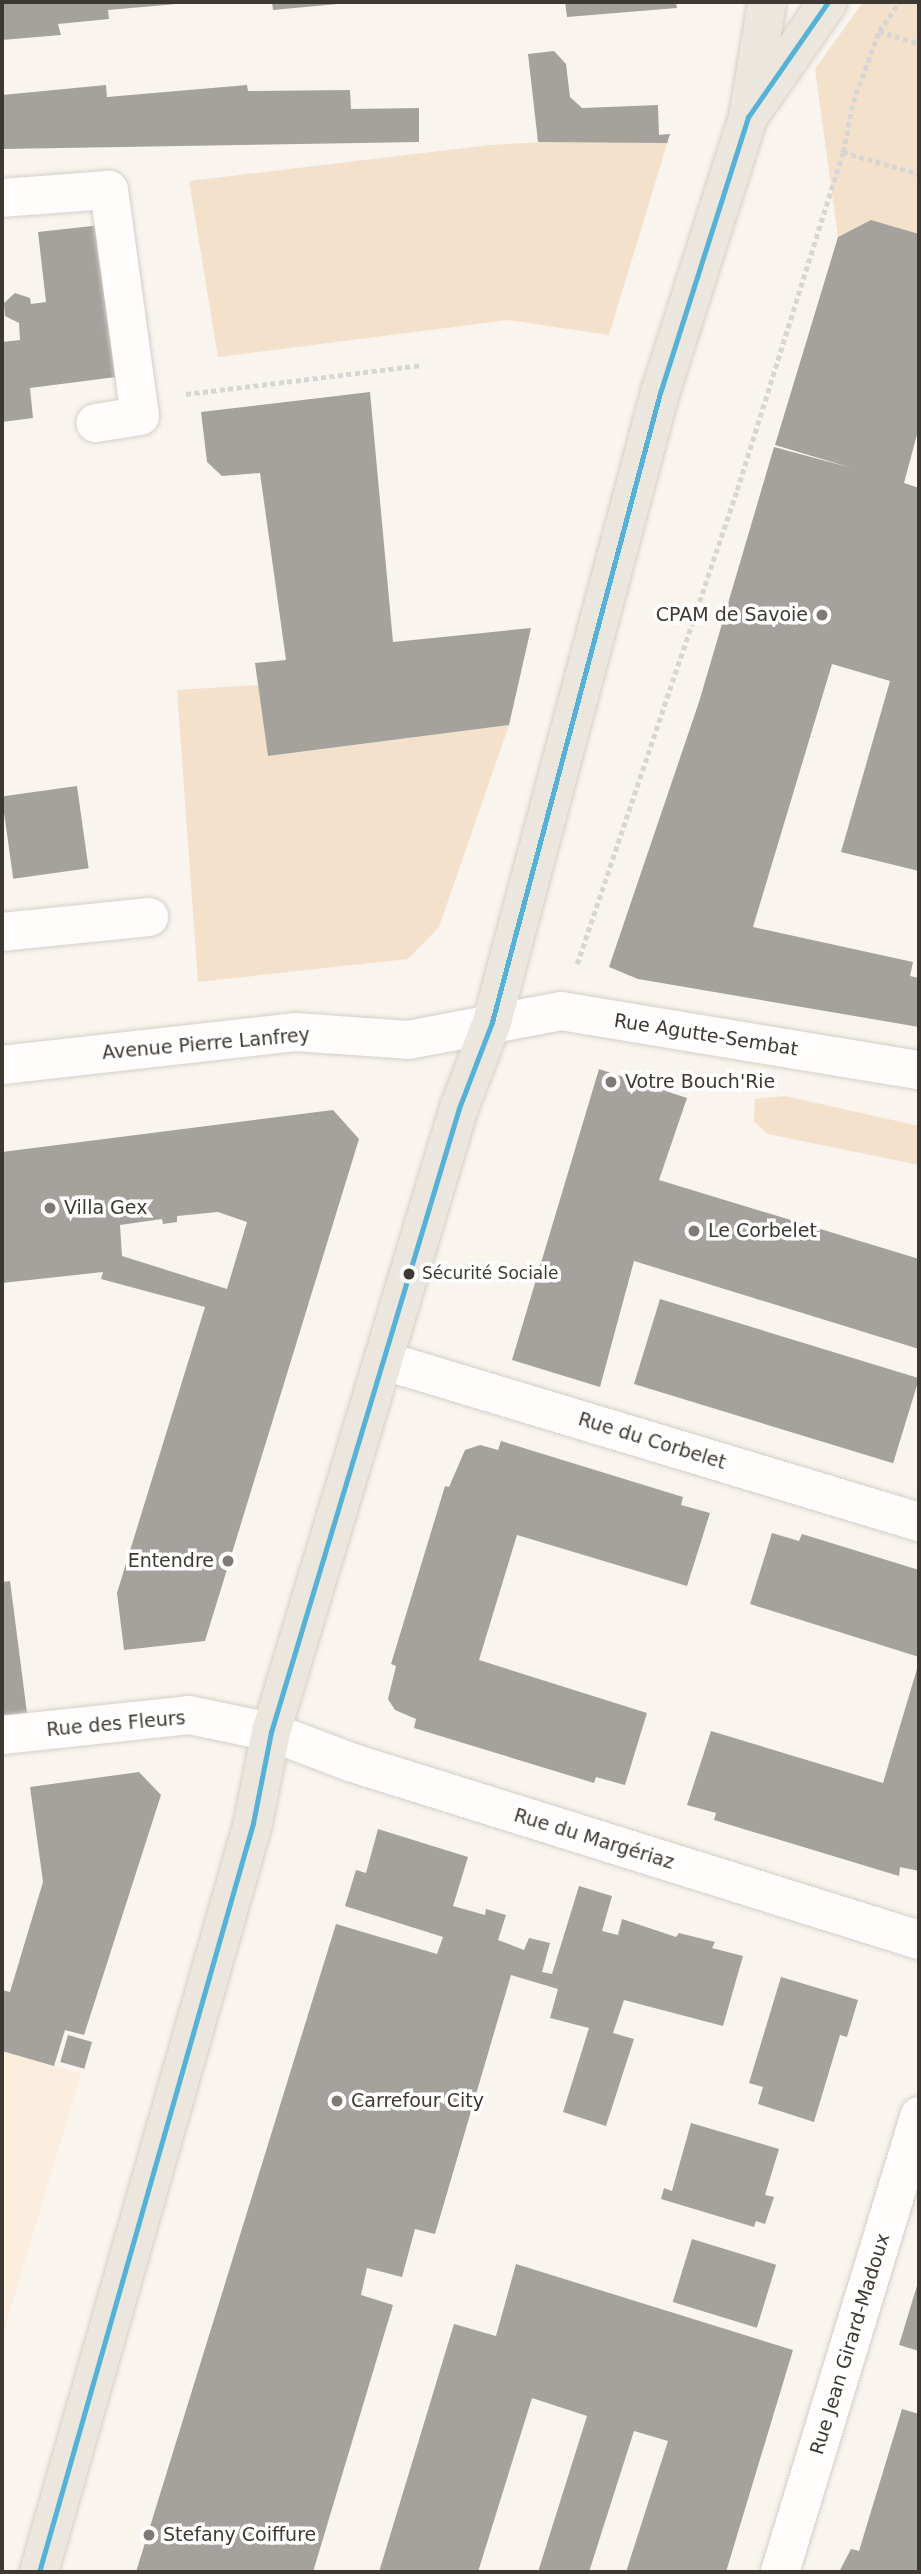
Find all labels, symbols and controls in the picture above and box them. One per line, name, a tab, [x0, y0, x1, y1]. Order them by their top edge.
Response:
place label: CPAM de Savoie	[656, 604, 808, 626]
marker: CPAM de Savoie	[814, 607, 830, 623]
street label: Rue Agutte-Sembat	[612, 1009, 800, 1061]
street label: Avenue Pierre Lanfrey	[101, 1024, 311, 1064]
place label: Votre Bouch'Rie	[625, 1071, 775, 1093]
marker: Votre Bouch'Rie	[603, 1074, 619, 1090]
place label: Villa Gex	[64, 1197, 147, 1219]
marker: Villa Gex	[42, 1200, 58, 1216]
place label: Le Corbelet	[708, 1220, 817, 1242]
marker: Le Corbelet	[686, 1223, 702, 1239]
place label: Sécurité Sociale	[422, 1264, 558, 1284]
marker: Sécurité Sociale	[402, 1267, 416, 1281]
street label: Rue du Corbelet	[575, 1408, 729, 1474]
place label: Entendre	[128, 1550, 214, 1572]
marker: Entendre	[220, 1553, 236, 1569]
street label: Rue des Fleurs	[46, 1707, 186, 1741]
street label: Rue du Margériaz	[511, 1804, 677, 1874]
place label: Carrefour City	[351, 2090, 484, 2112]
marker: Carrefour City	[329, 2093, 345, 2109]
street label: Rue Jean Girard-Madoux	[805, 2231, 895, 2457]
place label: Stefany Coiffure	[163, 2524, 316, 2546]
marker: Stefany Coiffure	[141, 2527, 157, 2543]

